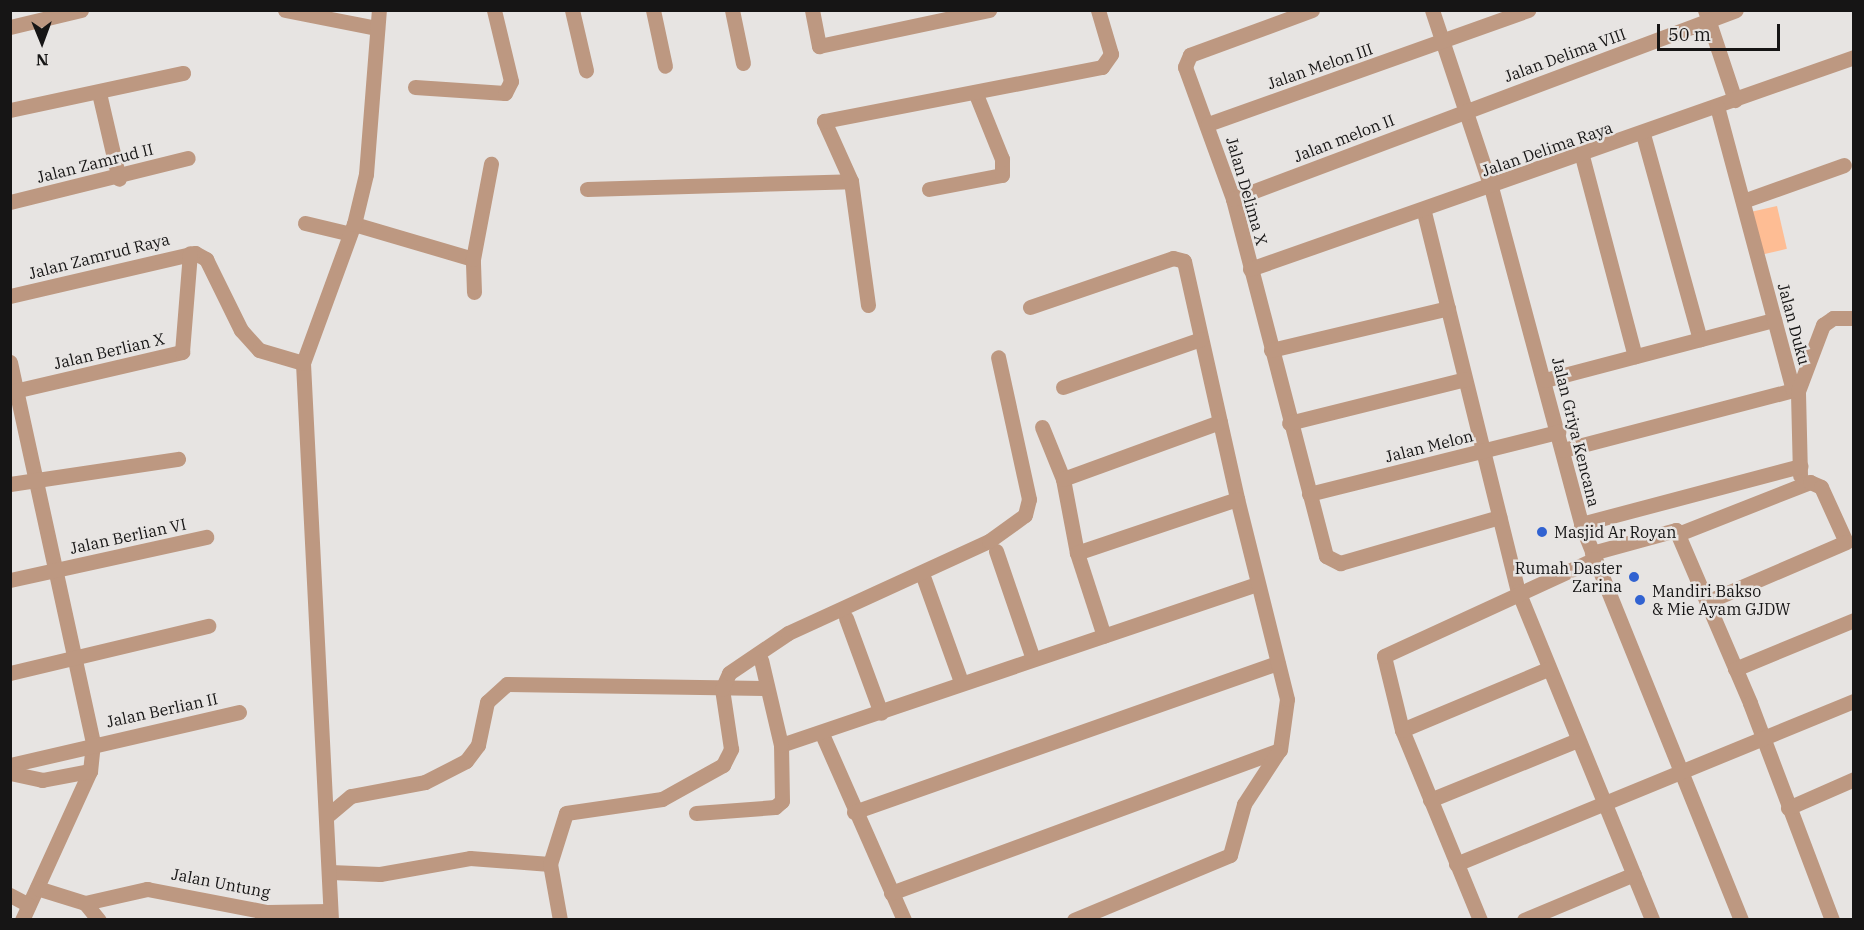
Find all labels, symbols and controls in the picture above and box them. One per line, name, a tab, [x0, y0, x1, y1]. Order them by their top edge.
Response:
north arrow	[12, 12, 72, 72]
scale bar	[1660, 12, 1783, 50]
text: 50 m	[1668, 23, 1711, 46]
street label: Jalan Delima VIII	[1502, 24, 1628, 86]
street label: Jalan Melon III	[1265, 39, 1375, 93]
text: N	[36, 50, 49, 70]
street label: Jalan melon II	[1291, 110, 1397, 166]
street label: Jalan Delima Raya	[1479, 118, 1615, 180]
street label: Jalan Delima X	[1222, 135, 1272, 247]
street label: Jalan Zamrud II	[35, 139, 155, 187]
street label: Jalan Zamrud Raya	[26, 229, 172, 283]
street label: Jalan Duku	[1774, 281, 1814, 367]
street label: Jalan Berlian X	[52, 329, 166, 373]
street label: Jalan Griya Kencana	[1548, 355, 1604, 509]
street label: Jalan Melon	[1383, 426, 1475, 466]
street label: Jalan Berlian VI	[68, 514, 188, 558]
place label: Masjid Ar Royan	[1554, 522, 1676, 542]
marker: Masjid Ar Royan	[1535, 525, 1549, 539]
place label: Rumah Daster Zarina	[1515, 558, 1622, 596]
marker: Rumah Daster Zarina	[1627, 570, 1641, 584]
place label: Mandiri Bakso & Mie Ayam GJDW	[1652, 581, 1790, 619]
marker: Mandiri Bakso & Mie Ayam GJDW	[1633, 593, 1647, 607]
street label: Jalan Berlian II	[105, 689, 219, 731]
street label: Jalan Untung	[170, 864, 272, 902]

